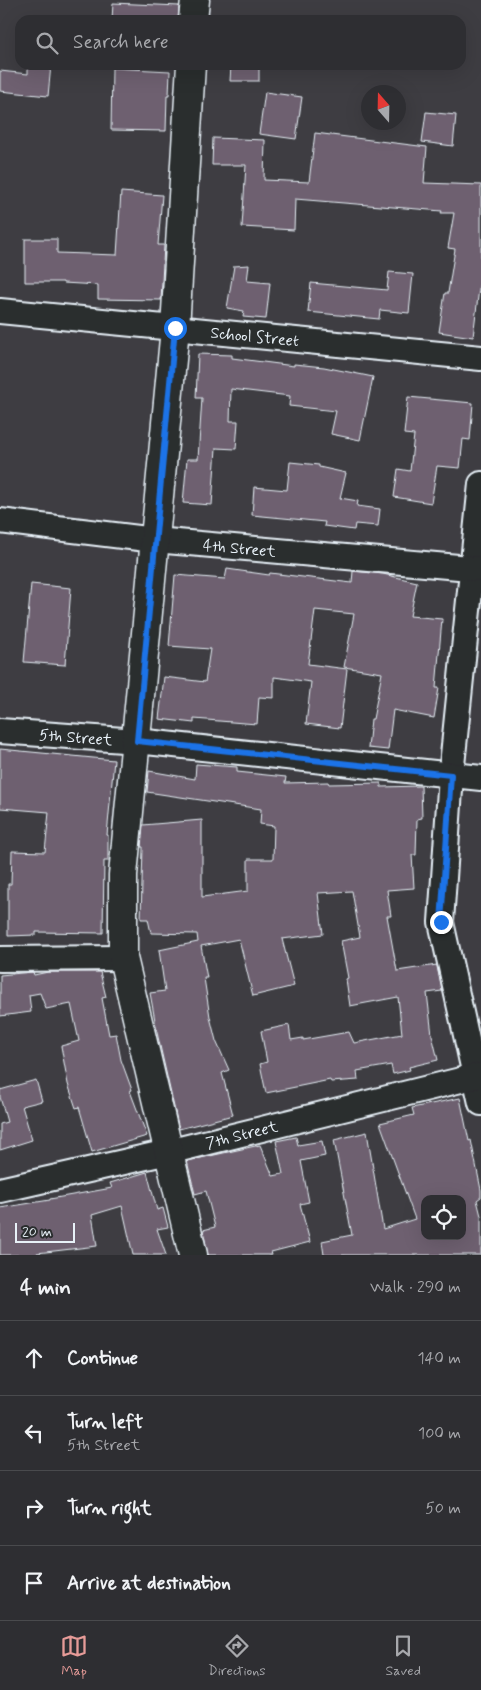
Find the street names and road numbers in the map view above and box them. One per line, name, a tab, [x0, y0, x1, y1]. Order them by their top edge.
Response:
street label: School Street	[209, 323, 300, 352]
street label: 4th Street	[202, 535, 277, 563]
street label: 5th Street	[38, 725, 114, 751]
street label: 7th Street	[204, 1116, 281, 1154]

